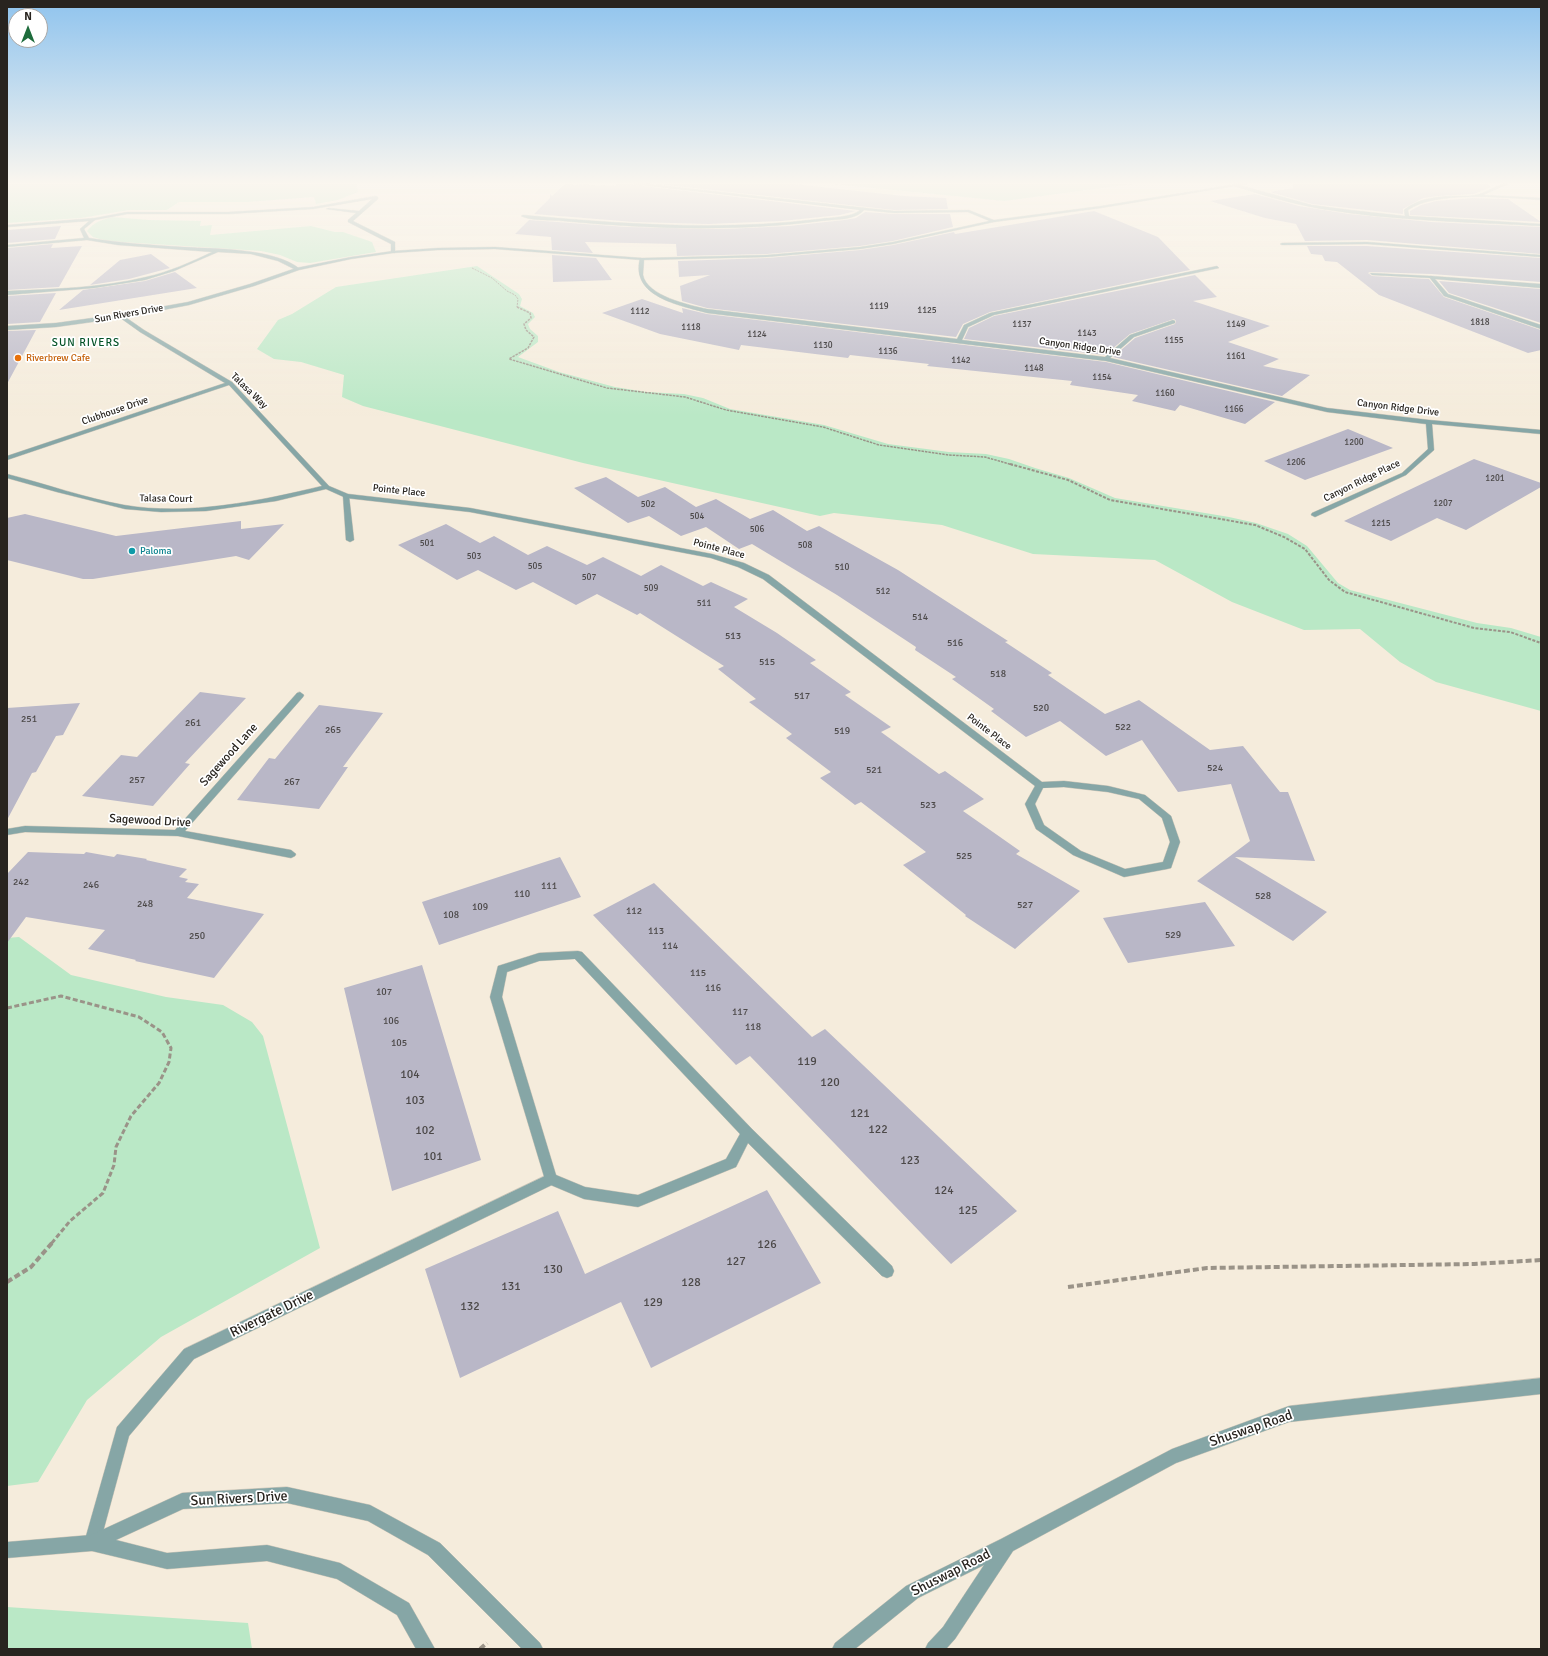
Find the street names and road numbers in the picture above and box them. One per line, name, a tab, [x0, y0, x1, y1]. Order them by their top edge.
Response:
street label: Sun Rivers Drive	[94, 302, 164, 326]
street label: Canyon Ridge Drive	[1038, 335, 1122, 359]
street label: Talasa Way	[228, 370, 270, 412]
street label: Clubhouse Drive	[80, 394, 150, 428]
street label: Canyon Ridge Drive	[1356, 397, 1440, 419]
street label: Canyon Ridge Place	[1322, 457, 1402, 505]
street label: Pointe Place	[372, 482, 426, 500]
street label: Talasa Court	[139, 493, 193, 505]
street label: Pointe Place	[692, 536, 746, 562]
street label: Pointe Place	[964, 711, 1014, 753]
street label: Sagewood Lane	[197, 721, 261, 789]
street label: Sagewood Drive	[109, 812, 191, 830]
street label: Rivergate Drive	[228, 1287, 316, 1341]
street label: Shuswap Road	[1207, 1407, 1295, 1451]
street label: Sun Rivers Drive	[190, 1488, 288, 1510]
street label: Shuswap Road	[909, 1546, 993, 1600]

